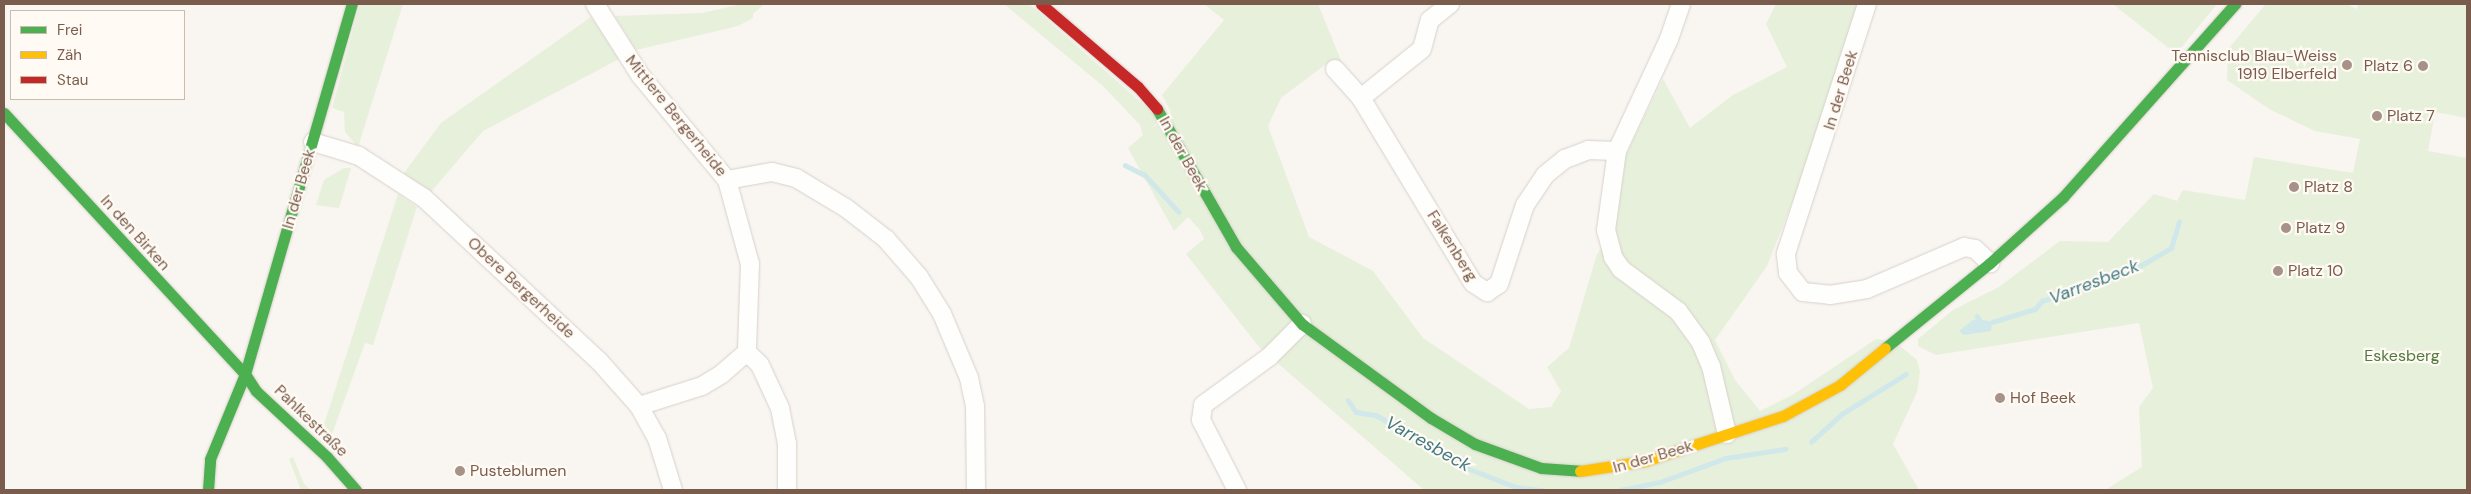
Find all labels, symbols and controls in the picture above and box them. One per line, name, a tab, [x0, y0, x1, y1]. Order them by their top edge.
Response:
legend	[10, 10, 185, 100]
text: Frei	[57, 20, 82, 40]
text: Zäh	[57, 45, 82, 65]
place label: Tennisclub Blau-Weiss 1919 Elberfeld	[2171, 46, 2337, 84]
street label: In der Beek	[1820, 48, 1862, 132]
street label: Mittlere Bergerheide	[621, 51, 731, 181]
place label: Platz 6	[2364, 56, 2413, 76]
marker: Tennisclub Blau-Weiss 1919 Elberfeld	[2341, 59, 2353, 71]
marker: Platz 6	[2417, 60, 2429, 72]
text: Stau	[57, 70, 88, 90]
place label: Platz 7	[2387, 106, 2435, 126]
marker: Platz 7	[2371, 110, 2383, 122]
street label: In der Beek	[1155, 113, 1211, 195]
street label: In der Beek	[278, 147, 320, 231]
place label: Platz 8	[2304, 177, 2353, 197]
marker: Platz 8	[2288, 181, 2300, 193]
street label: In den Birken	[96, 191, 174, 275]
street label: Falkenberg	[1423, 207, 1481, 285]
place label: Platz 9	[2296, 218, 2345, 238]
marker: Platz 9	[2280, 222, 2292, 234]
street label: Obere Bergerheide	[463, 233, 579, 343]
water label: Varresbeck	[2046, 255, 2142, 309]
place label: Platz 10	[2288, 261, 2343, 281]
marker: Platz 10	[2272, 265, 2284, 277]
park label: Eskesberg	[2364, 346, 2440, 366]
street label: Pahlkestraße	[270, 381, 352, 461]
place label: Hof Beek	[2010, 388, 2076, 408]
marker: Hof Beek	[1994, 392, 2006, 404]
water label: Varresbeck	[1381, 412, 1475, 476]
street label: In der Beek	[1611, 436, 1695, 478]
place label: Pusteblumen	[470, 461, 567, 481]
marker: Pusteblumen	[454, 465, 466, 477]

